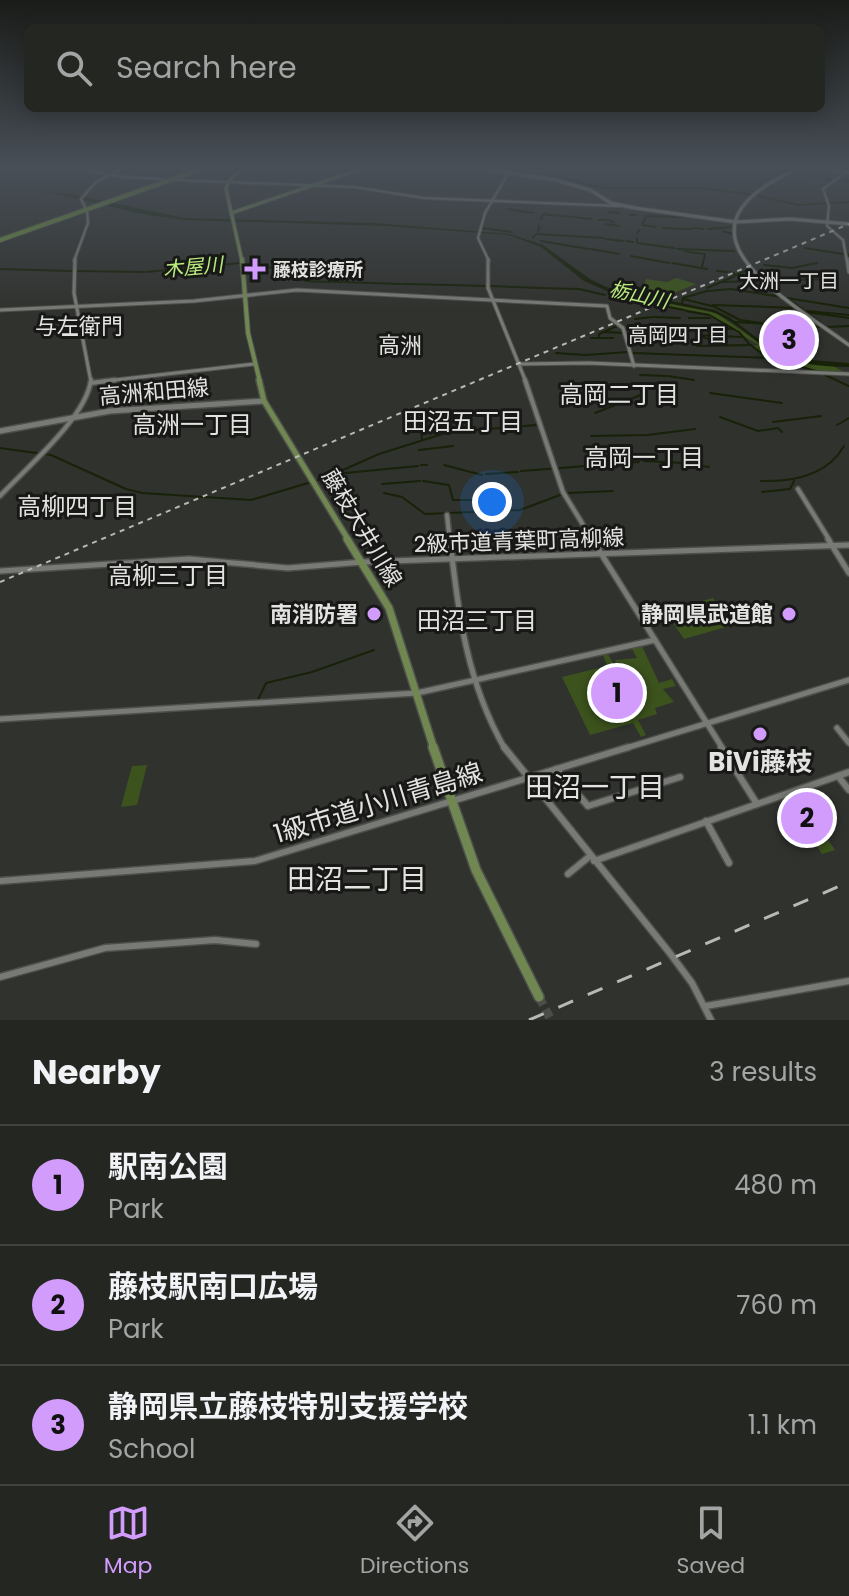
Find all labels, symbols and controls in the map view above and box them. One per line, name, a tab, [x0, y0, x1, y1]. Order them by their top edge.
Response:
search box	[24, 24, 825, 112]
icon: search	[52, 46, 96, 90]
text: Search here	[116, 46, 297, 89]
water label: 木屋川	[162, 250, 226, 284]
place label: 藤枝診療所	[273, 257, 363, 282]
marker: 藤枝診療所	[244, 258, 266, 280]
district label: 大洲一丁目	[739, 267, 839, 295]
water label: 栃山川	[607, 275, 673, 316]
pin: 3	[763, 310, 815, 370]
district label: 与左衛門	[35, 311, 123, 342]
district label: 高岡四丁目	[628, 321, 728, 349]
district label: 高洲	[378, 330, 422, 361]
street label: 高洲和田線	[98, 372, 210, 412]
district label: 高岡二丁目	[559, 378, 679, 411]
district label: 田沼五丁目	[403, 405, 523, 438]
district label: 高洲一丁目	[132, 408, 252, 441]
district label: 高岡一丁目	[584, 441, 704, 474]
street label: 藤枝大井川線	[315, 463, 409, 593]
your location	[472, 482, 512, 522]
district label: 高柳四丁目	[17, 490, 137, 523]
street label: 2級市道青葉町高柳線	[413, 522, 625, 560]
district label: 高柳三丁目	[108, 559, 228, 592]
place label: 南消防署	[270, 599, 358, 630]
place label: 静岡県武道館	[641, 599, 773, 630]
district label: 田沼三丁目	[417, 604, 537, 637]
marker: 南消防署	[365, 605, 383, 623]
marker: 静岡県武道館	[780, 605, 798, 623]
pin: 1	[591, 663, 643, 723]
marker: BiVi藤枝	[751, 725, 769, 743]
place label: BiVi藤枝	[708, 744, 812, 780]
street label: 1級市道小川青島線	[269, 754, 487, 852]
district label: 田沼一丁目	[525, 768, 665, 807]
pin: 2	[781, 788, 833, 848]
district label: 田沼二丁目	[287, 860, 427, 899]
text: Nearby	[32, 1048, 161, 1096]
text: 3 results	[709, 1054, 817, 1090]
text: 駅南公園	[108, 1145, 228, 1188]
text: 1	[53, 1167, 63, 1203]
text: 480 m	[734, 1167, 817, 1203]
text: Park	[108, 1191, 164, 1227]
text: 藤枝駅南口広場	[108, 1265, 318, 1308]
text: 2	[51, 1287, 65, 1323]
text: 760 m	[736, 1287, 817, 1323]
text: Park	[108, 1311, 164, 1347]
text: 静岡県立藤枝特別支援学校	[108, 1385, 468, 1428]
text: 3	[50, 1407, 66, 1443]
text: 1.1 km	[748, 1407, 817, 1443]
text: School	[108, 1431, 195, 1467]
tab: Map	[104, 1501, 152, 1582]
tab: Directions	[360, 1501, 469, 1582]
tab: Saved	[677, 1501, 745, 1582]

